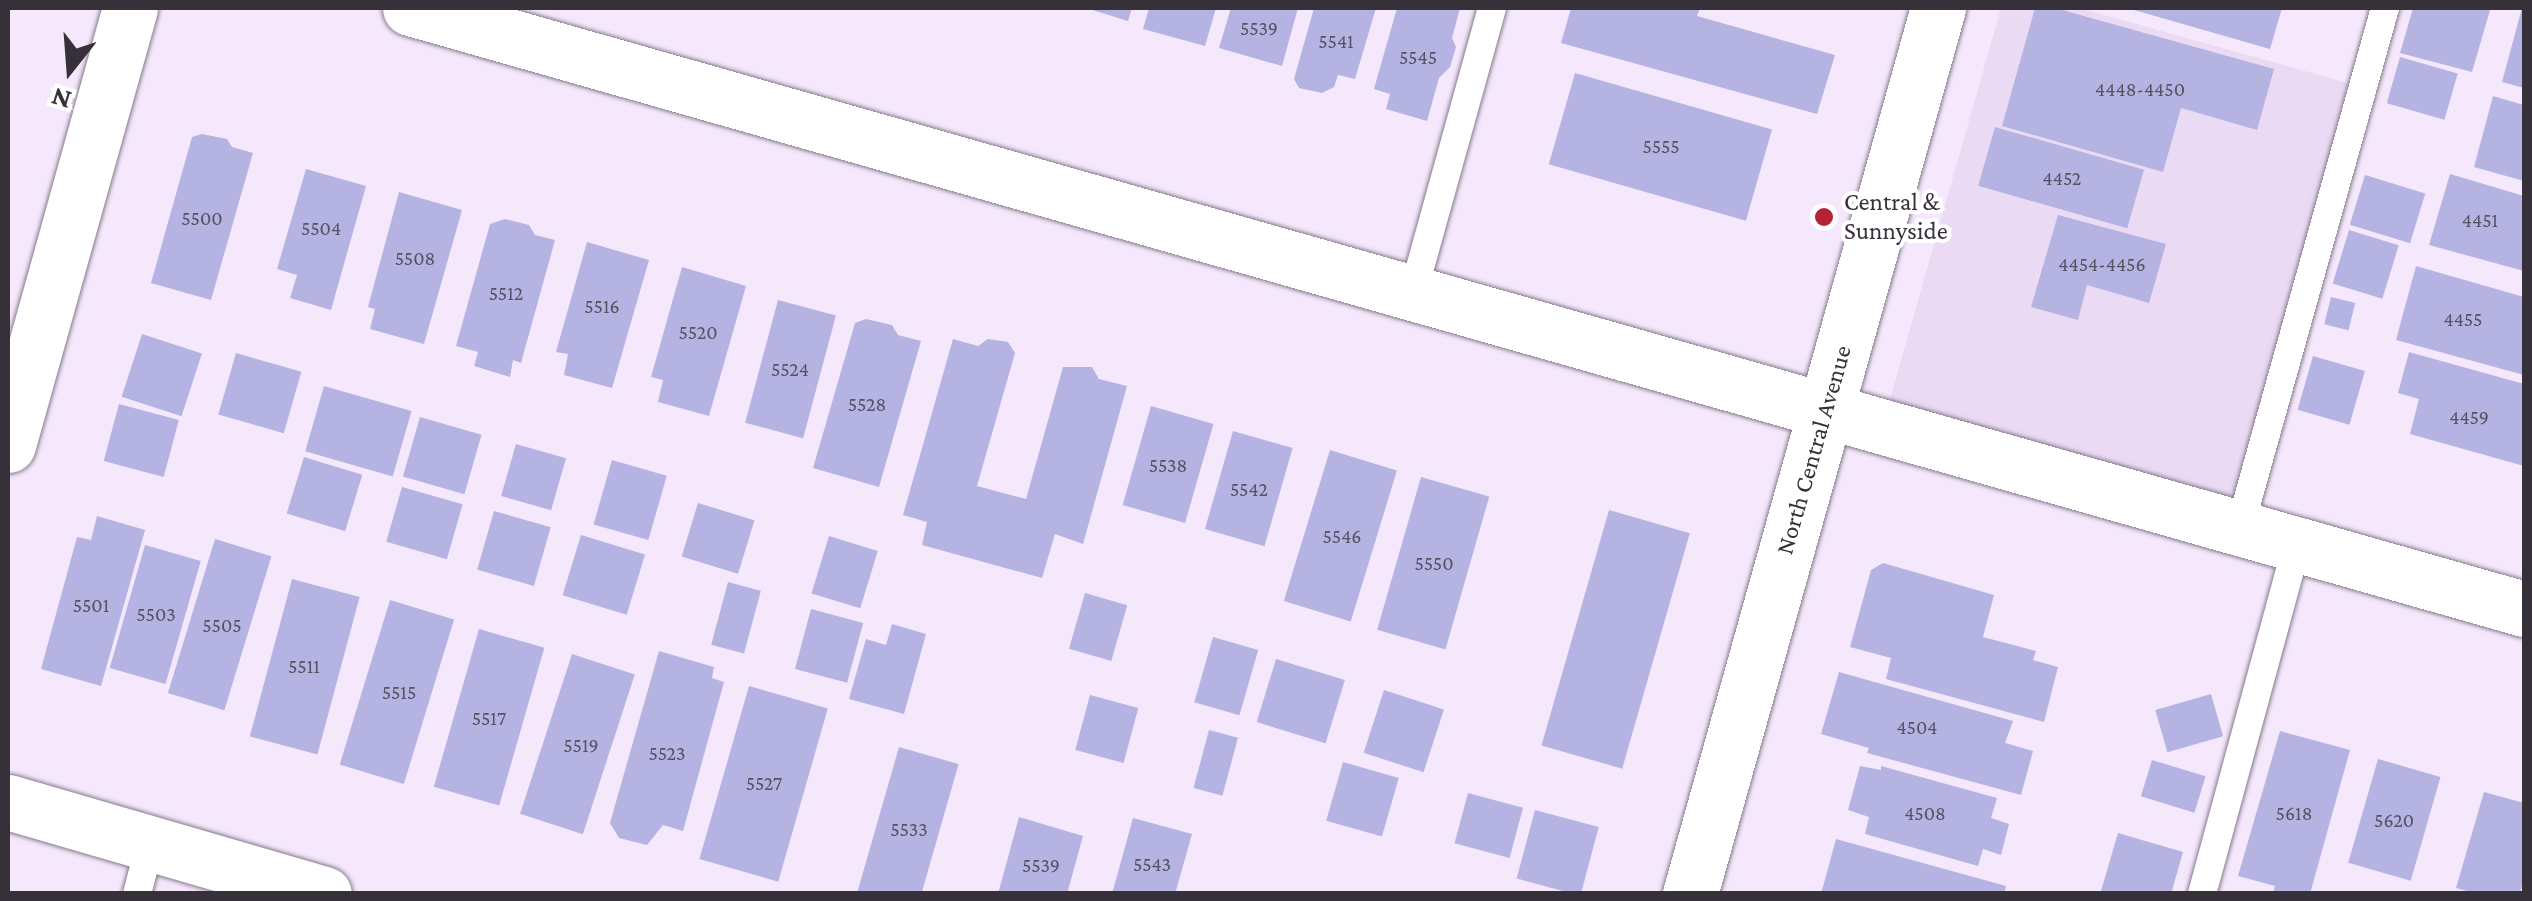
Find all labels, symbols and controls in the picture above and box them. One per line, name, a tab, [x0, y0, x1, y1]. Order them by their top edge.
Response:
house number: 5539	[1240, 16, 1278, 40]
north arrow	[20, 20, 120, 120]
house number: 5541	[1318, 29, 1354, 53]
house number: 5545	[1399, 45, 1437, 69]
house number: 4448-4450	[2095, 77, 2185, 101]
text: N	[47, 82, 75, 117]
house number: 5555	[1642, 134, 1680, 158]
house number: 4452	[2043, 166, 2081, 190]
place label: Central & Sunnyside	[1844, 188, 1948, 247]
house number: 5500	[181, 206, 223, 230]
marker: Central & Sunnyside	[1813, 206, 1835, 228]
house number: 4451	[2462, 208, 2498, 232]
house number: 5504	[301, 216, 341, 240]
house number: 5508	[395, 246, 435, 270]
house number: 4454-4456	[2058, 252, 2146, 276]
house number: 5512	[489, 281, 523, 305]
house number: 5516	[584, 294, 620, 318]
house number: 4455	[2443, 307, 2483, 331]
house number: 5520	[678, 320, 718, 344]
street label: North Central Avenue	[1770, 342, 1858, 558]
house number: 5524	[771, 357, 809, 381]
house number: 5528	[848, 392, 886, 416]
house number: 4459	[2449, 405, 2489, 429]
house number: 5538	[1149, 453, 1187, 477]
house number: 5542	[1230, 477, 1268, 501]
house number: 5546	[1322, 524, 1362, 548]
house number: 5550	[1414, 551, 1454, 575]
house number: 5501	[73, 593, 109, 617]
house number: 5503	[136, 602, 176, 626]
house number: 5505	[202, 613, 242, 637]
house number: 5511	[288, 654, 320, 678]
house number: 5515	[382, 680, 416, 704]
house number: 5517	[472, 706, 506, 730]
house number: 4504	[1896, 715, 1938, 739]
house number: 5519	[563, 733, 599, 757]
house number: 5523	[648, 741, 686, 765]
house number: 5527	[746, 771, 782, 795]
house number: 4508	[1904, 801, 1946, 825]
house number: 5618	[2276, 801, 2312, 825]
house number: 5620	[2374, 808, 2414, 832]
house number: 5533	[890, 817, 928, 841]
house number: 5543	[1133, 852, 1171, 876]
house number: 5539	[1022, 853, 1060, 877]

